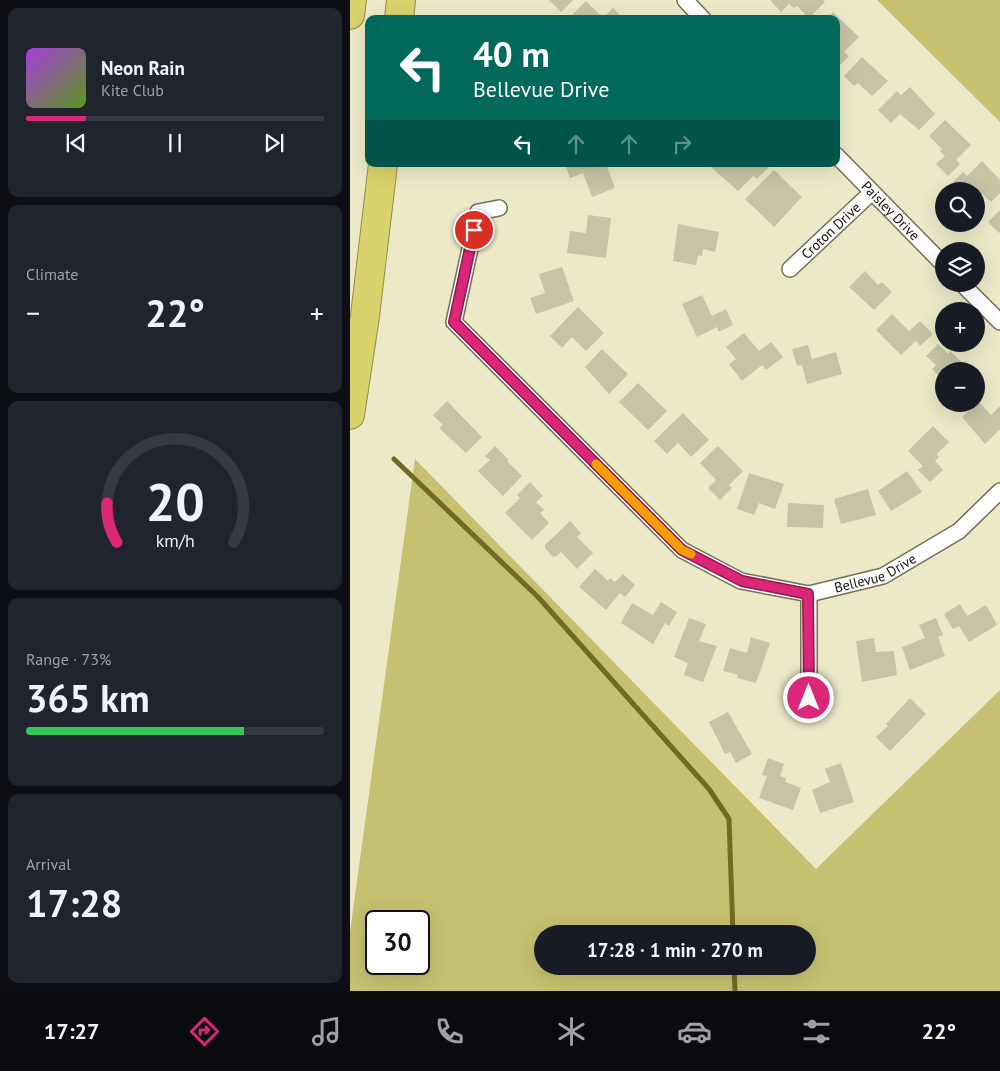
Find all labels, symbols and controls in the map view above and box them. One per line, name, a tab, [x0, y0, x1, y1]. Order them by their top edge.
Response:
text: 40 m	[473, 31, 550, 77]
icon: left	[390, 35, 455, 100]
text: Neon Rain	[101, 56, 185, 80]
text: Bellevue Drive	[473, 75, 609, 103]
text: Kite Club	[101, 80, 164, 100]
icon: previous	[62, 129, 90, 157]
icon: pause	[161, 129, 189, 157]
icon: next	[260, 129, 288, 157]
icon: left	[509, 130, 537, 158]
icon: ahead	[562, 130, 590, 158]
icon: ahead	[615, 130, 643, 158]
icon: right	[668, 130, 696, 158]
street label: Paisley Drive	[858, 177, 924, 244]
map controls	[935, 182, 985, 412]
button: search	[935, 182, 985, 232]
street label: Croton Drive	[797, 198, 864, 263]
pin	[453, 209, 495, 251]
icon: arrive	[460, 216, 488, 244]
button: layers	[935, 242, 985, 292]
text: Climate	[26, 264, 78, 284]
text: 22°	[145, 288, 205, 337]
text: −	[26, 294, 40, 331]
text: +	[310, 294, 324, 331]
button: +	[935, 302, 985, 352]
button: −	[935, 362, 985, 412]
text: 20	[146, 468, 204, 535]
text: km/h	[155, 529, 195, 552]
street label: Bellevue Drive	[832, 549, 919, 597]
text: Range · 73%	[26, 649, 111, 669]
position arrow	[782, 671, 834, 723]
text: 365 km	[26, 673, 150, 722]
text: Arrival	[26, 854, 71, 874]
text: 17:28	[26, 878, 122, 927]
speed limit sign: 30	[365, 910, 430, 975]
text: 17:28 · 1 min · 270 m	[587, 938, 763, 962]
icon: directions	[187, 1014, 222, 1049]
icon: music	[309, 1014, 344, 1049]
icon: phone	[432, 1014, 467, 1049]
icon: climate	[554, 1014, 589, 1049]
icon: car	[677, 1014, 712, 1049]
icon: filters	[799, 1014, 834, 1049]
text: 17:27	[44, 1017, 100, 1045]
text: 22°	[922, 1017, 956, 1045]

